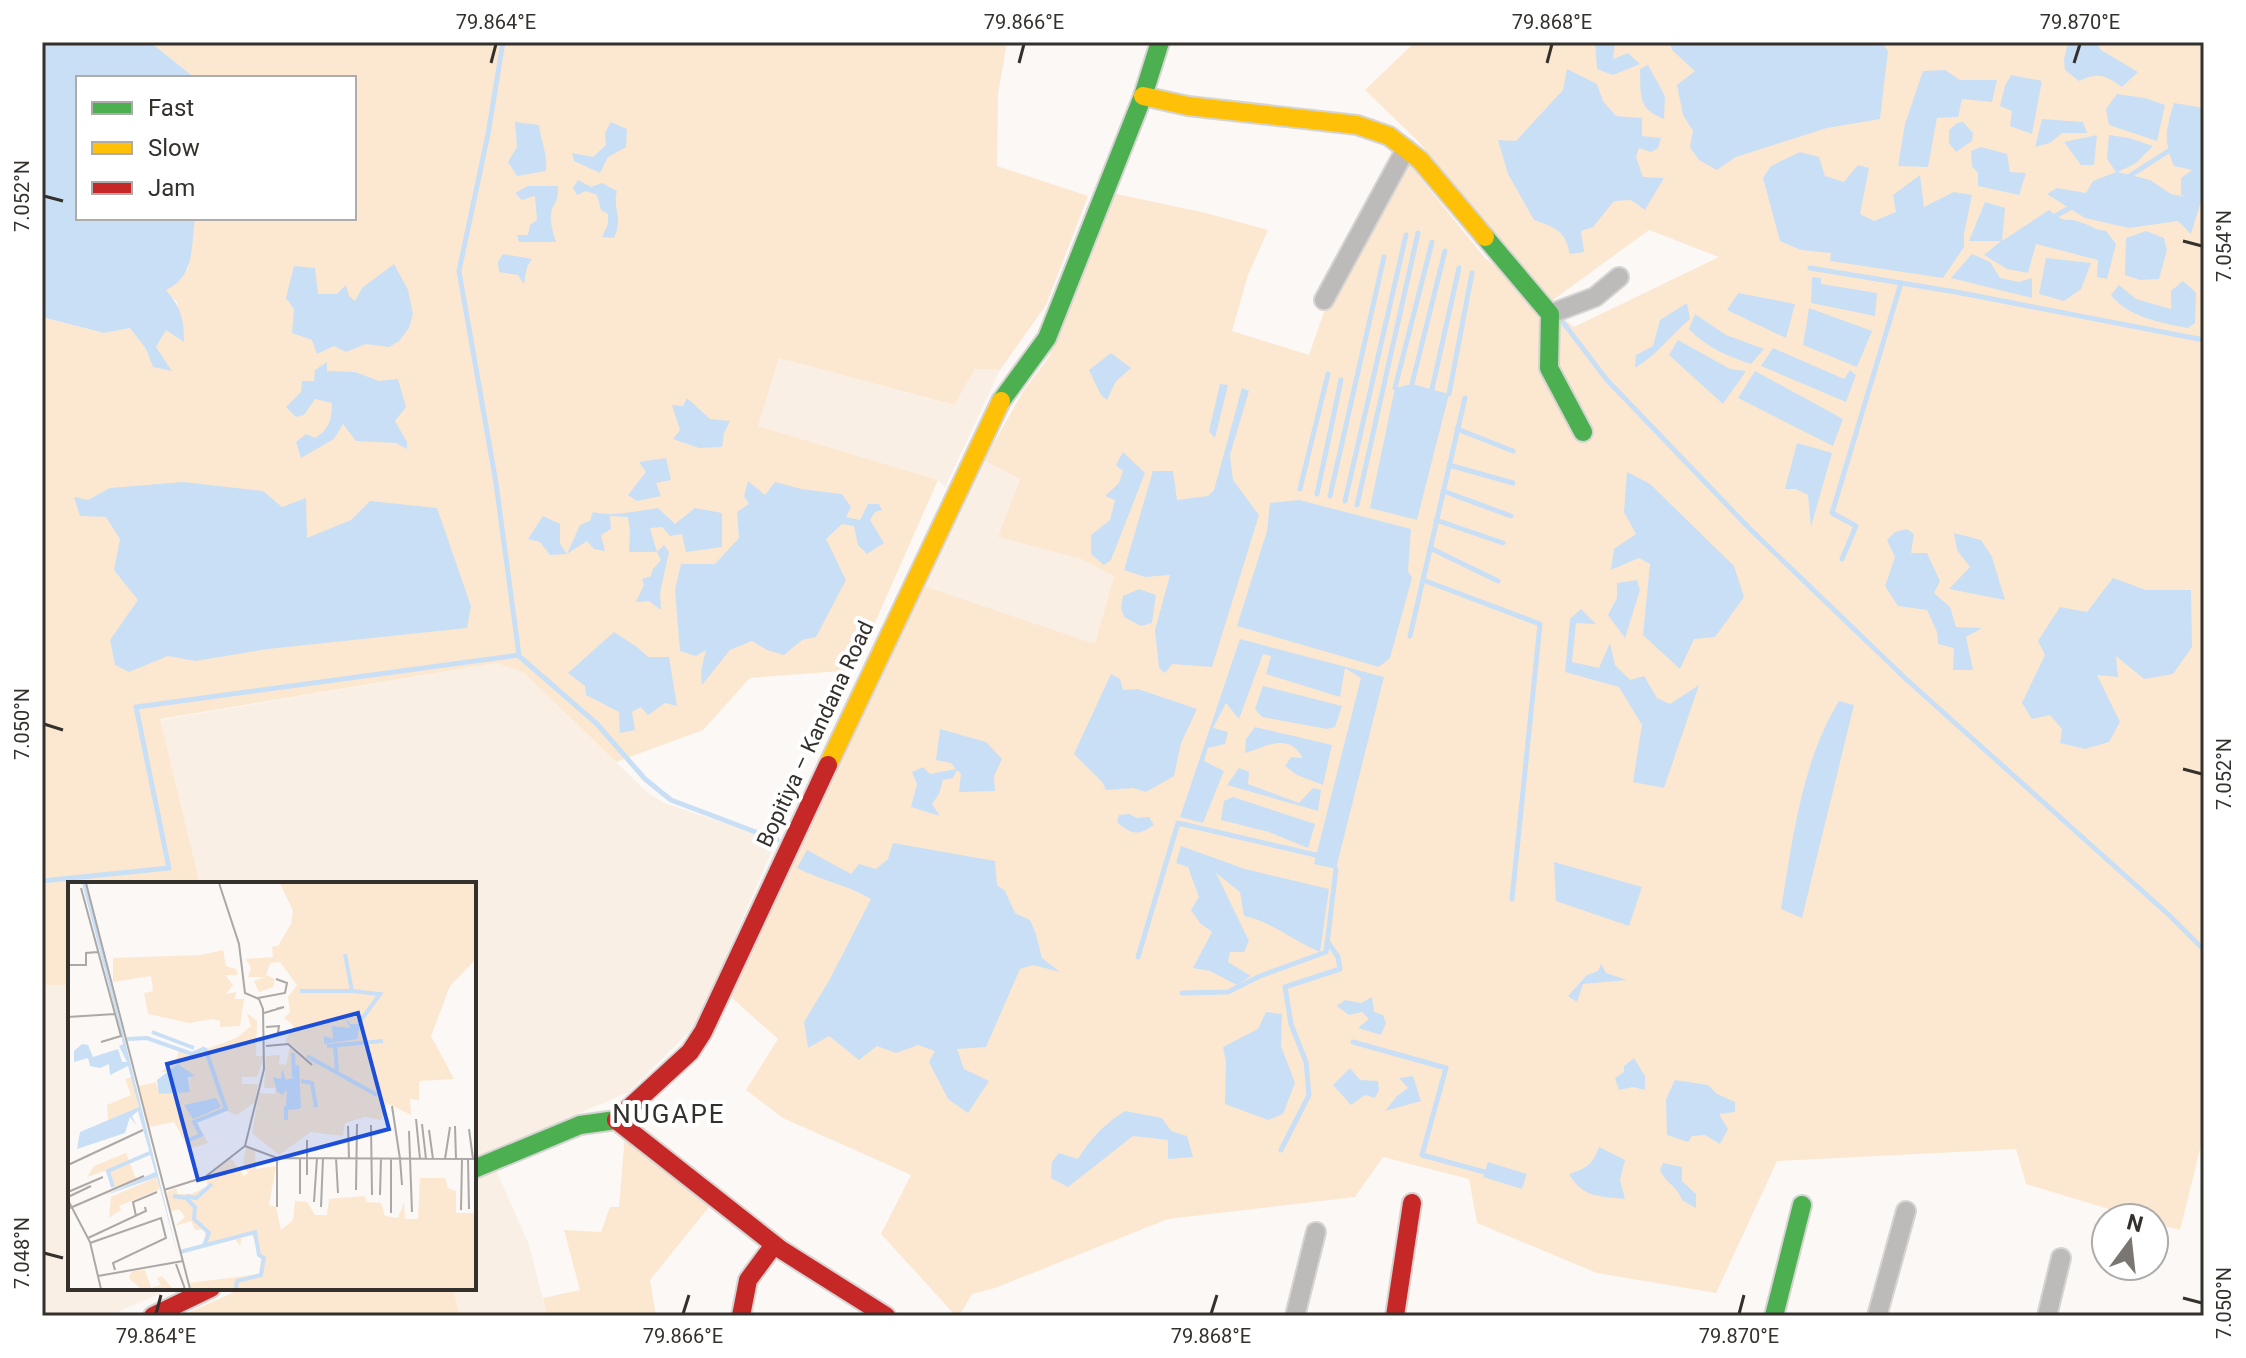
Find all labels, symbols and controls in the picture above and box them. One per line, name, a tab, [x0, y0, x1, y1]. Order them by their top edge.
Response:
text: 79.864°E	[456, 10, 536, 34]
text: 79.866°E	[984, 10, 1064, 34]
text: 79.868°E	[1512, 10, 1592, 34]
text: 79.870°E	[2040, 10, 2120, 34]
legend	[76, 76, 356, 220]
text: Fast	[148, 94, 194, 122]
text: Slow	[148, 134, 200, 162]
text: 7.052°N	[10, 160, 34, 232]
text: Jam	[148, 174, 195, 202]
text: 7.054°N	[2212, 210, 2236, 282]
street label: Bopitiya – Kandana Road	[752, 617, 878, 851]
text: 7.050°N	[10, 688, 34, 760]
text: 7.052°N	[2212, 738, 2236, 810]
inset map	[68, 882, 476, 1290]
district label: NUGAPE	[612, 1099, 726, 1129]
north arrow	[2090, 1202, 2170, 1282]
text: N	[2124, 1209, 2146, 1237]
text: 7.048°N	[10, 1217, 34, 1289]
text: 7.050°N	[2212, 1267, 2236, 1339]
text: 79.864°E	[116, 1324, 196, 1348]
text: 79.866°E	[643, 1324, 723, 1348]
text: 79.868°E	[1171, 1324, 1251, 1348]
text: 79.870°E	[1699, 1324, 1779, 1348]

